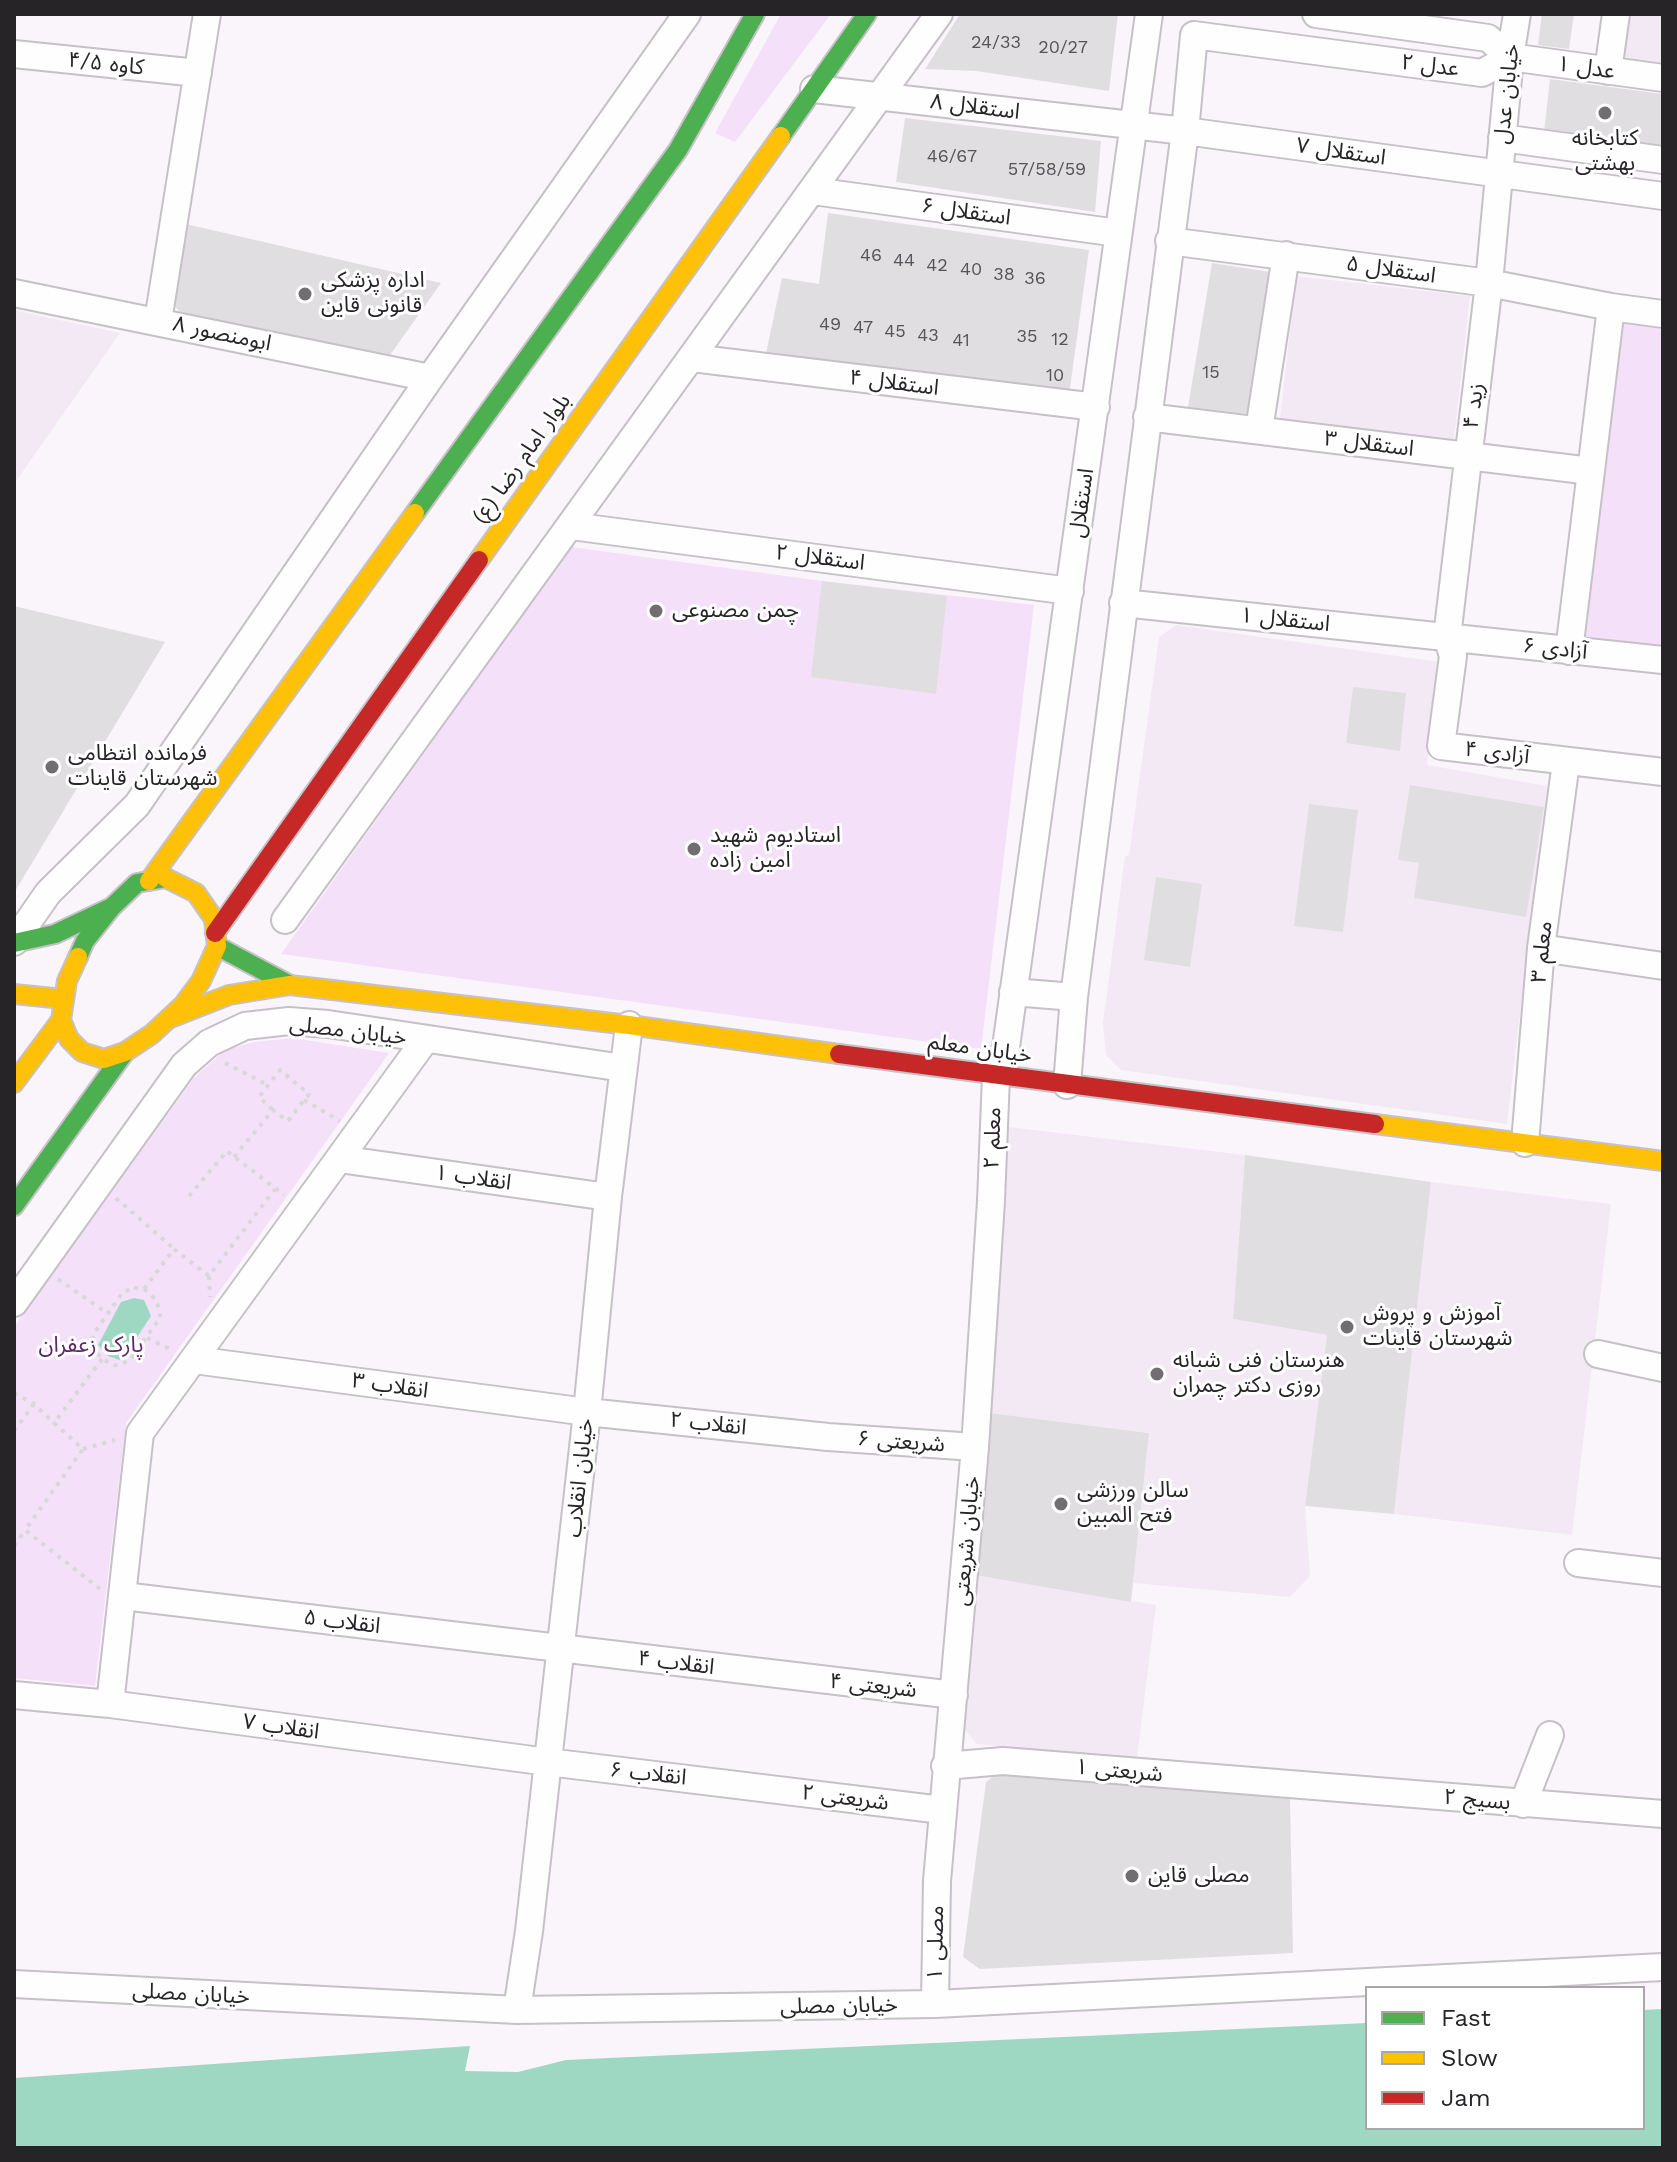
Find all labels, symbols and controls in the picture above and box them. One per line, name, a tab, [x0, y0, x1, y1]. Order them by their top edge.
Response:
house number: 24/33	[971, 32, 1021, 54]
house number: 20/27	[1038, 37, 1088, 59]
street label: خیابان عدل	[1489, 43, 1525, 145]
street label: کاوه ۴/۵	[67, 47, 145, 81]
street label: عدل ۲	[1400, 49, 1460, 83]
street label: عدل ۱	[1555, 51, 1617, 85]
street label: استقلال ۸	[929, 88, 1021, 126]
marker: کتابخانه بهشتی	[1596, 104, 1614, 122]
place label: کتابخانه بهشتی	[1572, 126, 1638, 178]
street label: استقلال ۷	[1295, 133, 1387, 171]
house number: 46/67	[927, 146, 977, 168]
house number: 57/58/59	[1008, 159, 1086, 181]
street label: استقلال ۶	[920, 193, 1012, 231]
house number: 46	[860, 245, 882, 267]
house number: 44	[893, 250, 915, 272]
street label: استقلال ۵	[1345, 251, 1437, 289]
house number: 42	[926, 255, 948, 277]
house number: 40	[960, 259, 982, 281]
house number: 38	[993, 264, 1015, 286]
place label: اداره پزشکی قانونی قاین	[321, 268, 425, 320]
house number: 36	[1024, 268, 1046, 290]
marker: اداره پزشکی قانونی قاین	[296, 285, 314, 303]
street label: ابومنصور ۸	[170, 311, 274, 357]
house number: 49	[819, 314, 841, 336]
house number: 47	[853, 317, 873, 339]
house number: 45	[884, 321, 906, 343]
house number: 43	[917, 325, 939, 347]
house number: 35	[1017, 326, 1037, 348]
house number: 12	[1051, 329, 1069, 351]
house number: 41	[952, 330, 970, 352]
house number: 15	[1202, 362, 1220, 384]
street label: استقلال ۴	[848, 364, 940, 402]
house number: 10	[1046, 365, 1064, 387]
street label: زید ۴	[1458, 382, 1490, 430]
street label: بلوار امام رضا (ع)	[467, 389, 577, 529]
street label: استقلال ۳	[1323, 425, 1415, 463]
street label: استقلال	[1064, 466, 1100, 540]
street label: استقلال ۲	[774, 539, 866, 577]
place label: چمن مصنوعی	[672, 598, 799, 624]
marker: چمن مصنوعی	[647, 602, 665, 620]
street label: استقلال ۱	[1239, 602, 1331, 638]
street label: آزادی ۶	[1521, 632, 1589, 666]
street label: آزادی ۴	[1463, 736, 1531, 770]
place label: فرمانده انتظامی شهرستان قاینات	[68, 741, 217, 792]
marker: فرمانده انتظامی شهرستان قاینات	[43, 758, 61, 776]
place label: استادیوم شهید امین زاده	[710, 823, 841, 874]
marker: استادیوم شهید امین زاده	[685, 840, 703, 858]
street label: معلم ۳	[1526, 920, 1558, 984]
street label: خیابان مصلی	[288, 1011, 408, 1051]
street label: خیابان معلم	[926, 1029, 1034, 1069]
street label: معلم ۲	[979, 1107, 1007, 1169]
street label: انقلاب ۱	[433, 1160, 513, 1196]
place label: آموزش و پروش شهرستان قاینات	[1363, 1301, 1512, 1352]
marker: آموزش و پروش شهرستان قاینات	[1338, 1318, 1356, 1336]
park label: پارک زعفران	[39, 1333, 143, 1359]
place label: هنرستان فنی شبانه روزی دکتر چمران	[1173, 1348, 1345, 1400]
marker: هنرستان فنی شبانه روزی دکتر چمران	[1148, 1365, 1166, 1383]
street label: انقلاب ۳	[350, 1368, 430, 1404]
street label: انقلاب ۲	[668, 1407, 748, 1441]
street label: خیابان انقلاب	[561, 1417, 599, 1539]
street label: شریعتی ۶	[856, 1426, 946, 1458]
street label: خیابان شریعتی	[948, 1475, 986, 1607]
place label: سالن ورزشی فتح المبین	[1077, 1478, 1189, 1530]
marker: سالن ورزشی فتح المبین	[1052, 1495, 1070, 1513]
street label: انقلاب ۵	[302, 1604, 382, 1640]
street label: انقلاب ۴	[636, 1645, 716, 1681]
street label: شریعتی ۴	[828, 1668, 918, 1704]
street label: انقلاب ۷	[241, 1709, 321, 1745]
street label: شریعتی ۱	[1074, 1754, 1164, 1788]
street label: انقلاب ۶	[608, 1757, 688, 1791]
street label: شریعتی ۲	[800, 1780, 890, 1816]
street label: بسیج ۲	[1442, 1784, 1512, 1816]
place label: مصلی قاین	[1148, 1863, 1250, 1889]
marker: مصلی قاین	[1123, 1867, 1141, 1885]
street label: مصلی ۱	[922, 1905, 950, 1981]
street label: خیابان مصلی	[132, 1978, 250, 2010]
legend	[1365, 1986, 1645, 2130]
street label: خیابان مصلی	[780, 1992, 898, 2020]
text: Fast	[1441, 2004, 1491, 2032]
text: Slow	[1441, 2044, 1498, 2072]
text: Jam	[1441, 2084, 1491, 2112]

